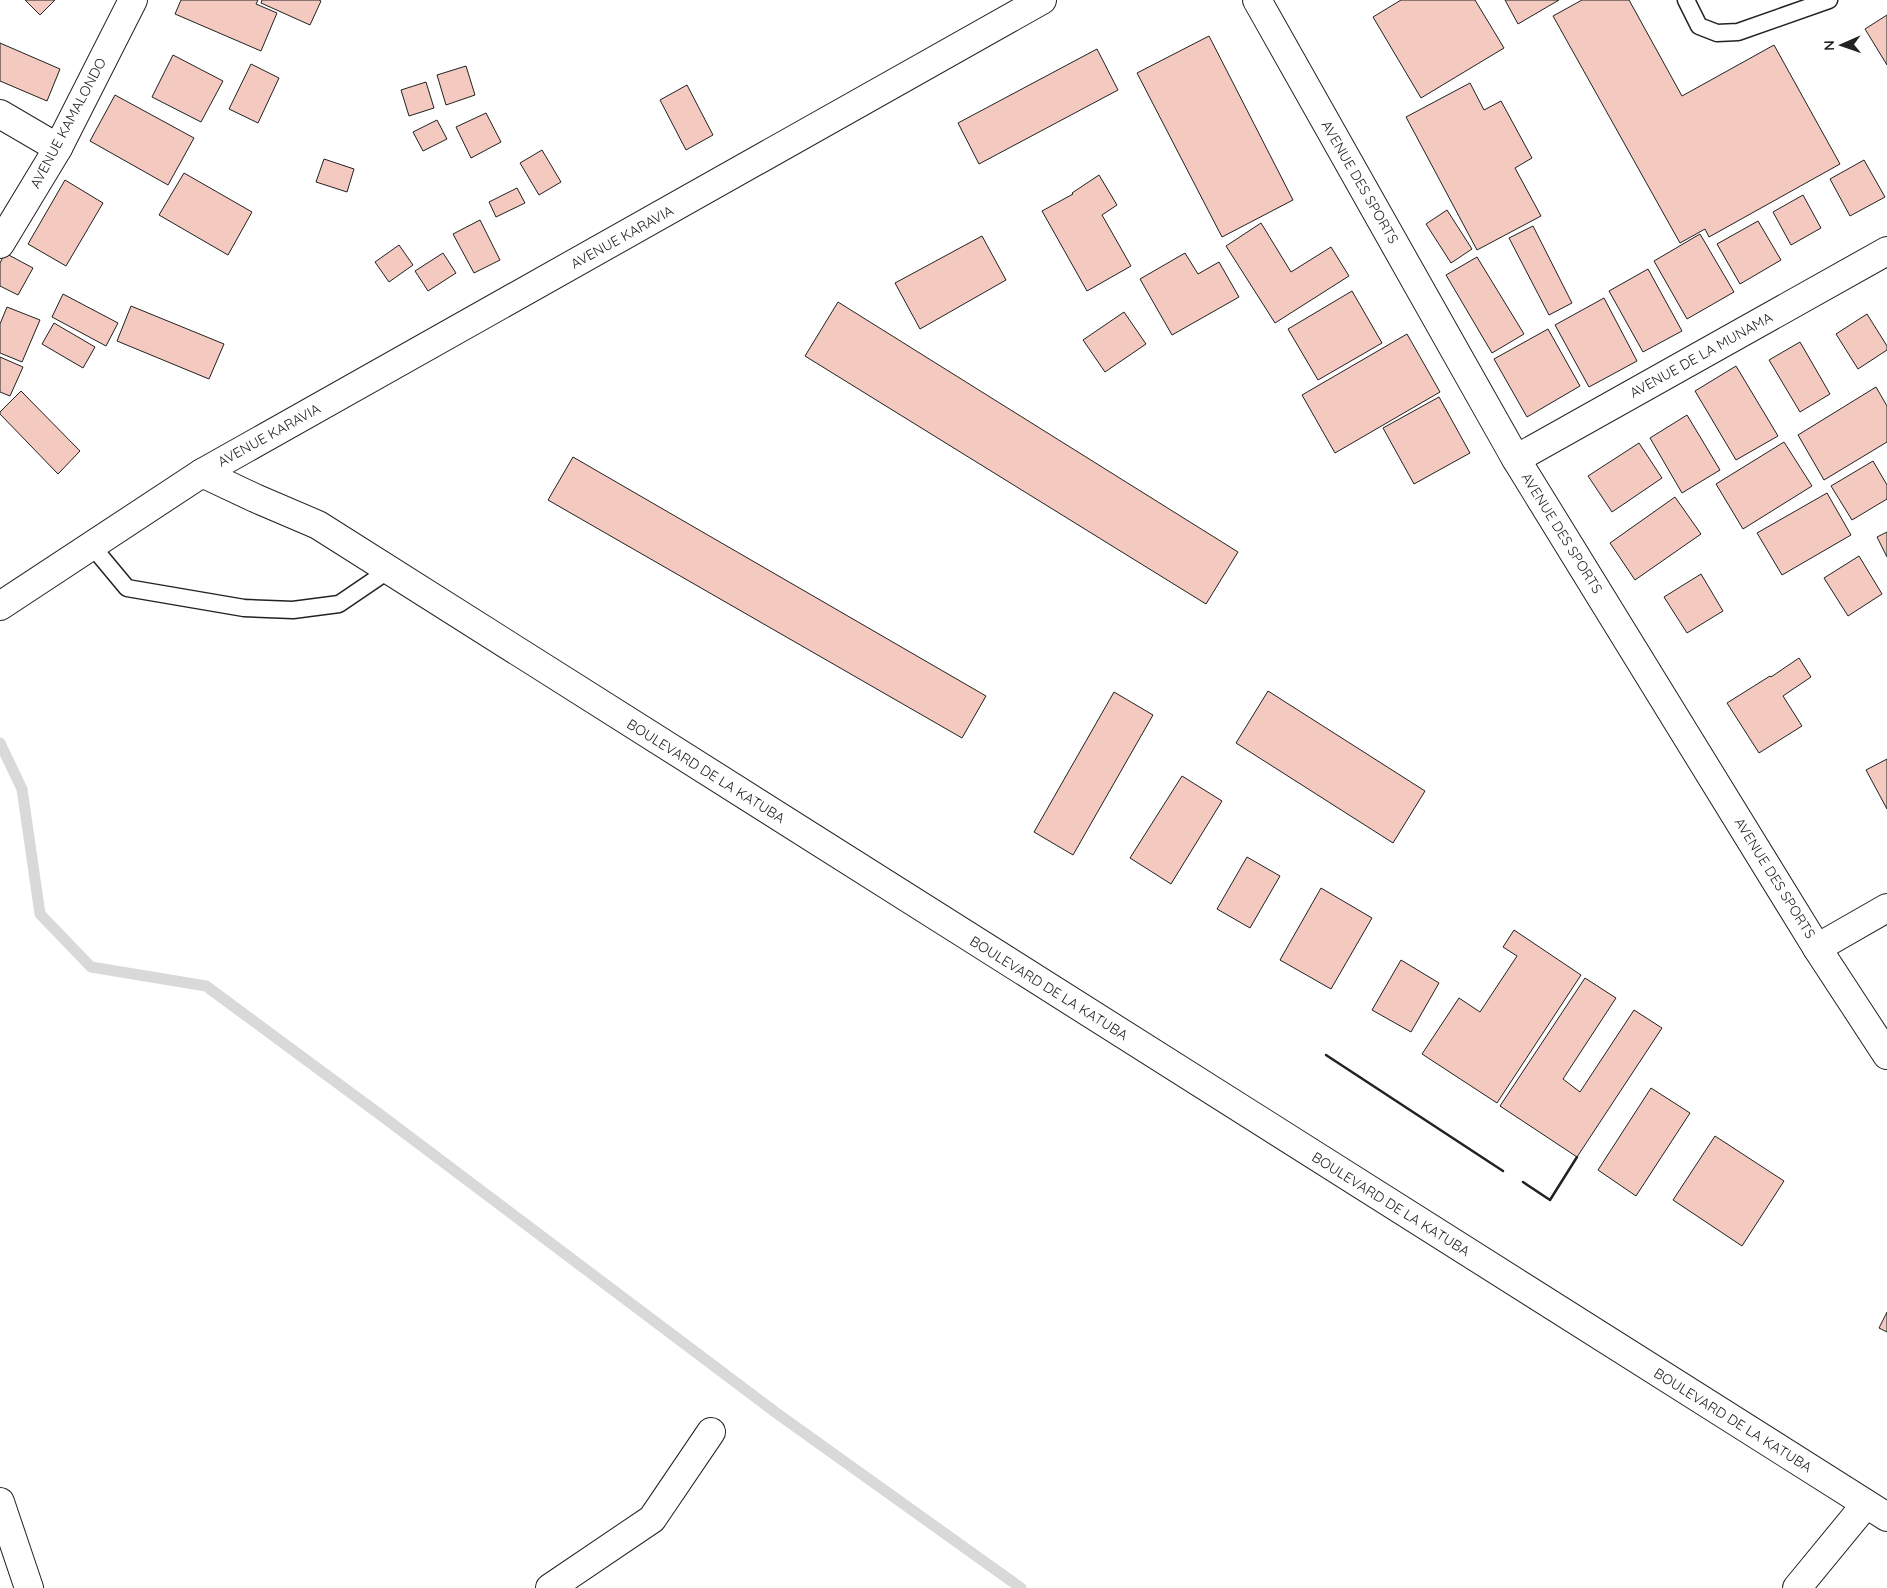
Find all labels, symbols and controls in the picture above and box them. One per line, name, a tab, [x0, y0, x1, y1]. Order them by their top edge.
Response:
north arrow	[1817, 20, 1867, 70]
text: N	[1820, 40, 1838, 51]
street label: AVENUE KAMALONDO	[26, 54, 110, 191]
street label: AVENUE DES SPORTS	[1317, 117, 1403, 247]
street label: AVENUE KARAVIA	[568, 201, 676, 273]
street label: AVENUE DE LA MUNAMA	[1626, 308, 1776, 402]
street label: AVENUE KARAVIA	[215, 399, 323, 471]
street label: AVENUE DES SPORTS	[1518, 469, 1607, 597]
street label: BOULEVARD DE LA KATUBA	[624, 715, 788, 827]
street label: AVENUE DES SPORTS	[1731, 814, 1820, 942]
street label: BOULEVARD DE LA KATUBA	[967, 932, 1131, 1044]
street label: BOULEVARD DE LA KATUBA	[1309, 1148, 1473, 1260]
street label: BOULEVARD DE LA KATUBA	[1651, 1364, 1815, 1476]

